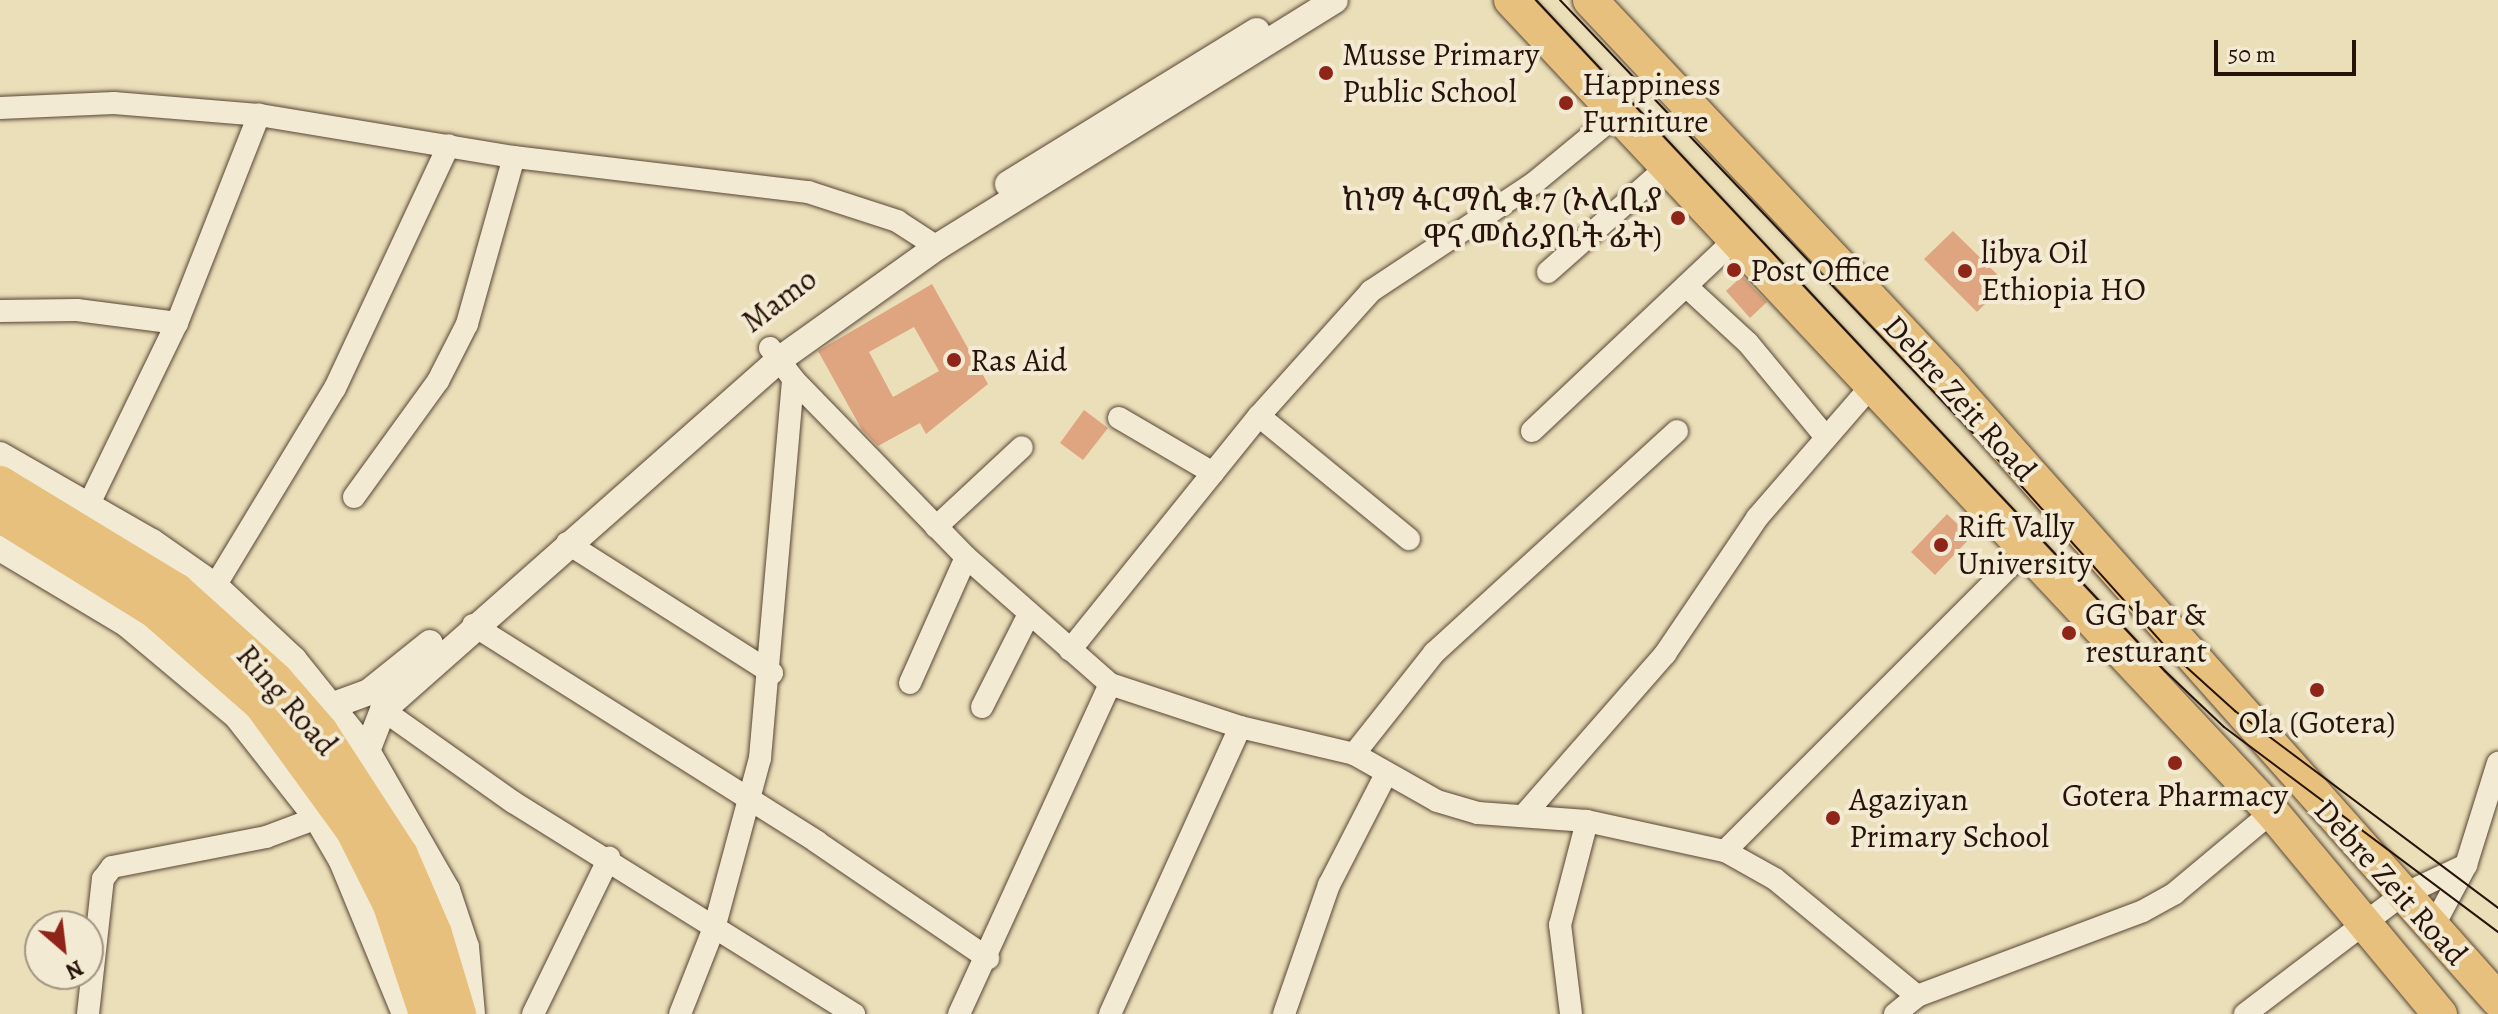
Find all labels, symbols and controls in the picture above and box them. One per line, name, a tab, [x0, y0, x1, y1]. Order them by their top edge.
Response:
scale bar	[2218, 24, 2360, 74]
place label: Musse Primary Public School	[1342, 36, 1539, 111]
text: 50 m	[2228, 38, 2276, 70]
marker: Musse Primary Public School	[1317, 64, 1335, 82]
place label: Happiness Furniture	[1582, 66, 1721, 141]
marker: Happiness Furniture	[1557, 94, 1575, 112]
place label: ከነማ ፋርማሲ ቁ.7 (ኦሊቢያ ዋና መስሪያቤት ፊት)	[1341, 181, 1662, 256]
marker: ከነማ ፋርማሲ ቁ.7 (ኦሊቢያ ዋና መስሪያቤት ፊት)	[1669, 209, 1687, 227]
place label: libya Oil Ethiopia HO	[1981, 234, 2146, 309]
place label: Post Office	[1750, 251, 1890, 289]
street label: Mamo	[734, 259, 824, 341]
marker: Post Office	[1725, 261, 1743, 279]
marker: libya Oil Ethiopia HO	[1956, 262, 1974, 280]
street label: Debre Zeit Road	[1875, 307, 2045, 489]
place label: Ras Aid	[970, 341, 1067, 379]
marker: Ras Aid	[945, 351, 963, 369]
place label: Rift Vally University	[1957, 508, 2092, 583]
marker: Rift Vally University	[1932, 536, 1950, 554]
place label: GG bar & resturant	[2085, 596, 2207, 671]
marker: GG bar & resturant	[2060, 624, 2078, 642]
street label: Ring Road	[228, 637, 346, 763]
marker: Ola (Gotera)	[2308, 681, 2326, 699]
place label: Ola (Gotera)	[2238, 703, 2396, 741]
marker: Gotera Pharmacy	[2166, 754, 2184, 772]
place label: Gotera Pharmacy	[2062, 776, 2288, 814]
place label: Agaziyan Primary School	[1849, 781, 2049, 856]
street label: Debre Zeit Road	[2306, 791, 2476, 973]
marker: Agaziyan Primary School	[1824, 809, 1842, 827]
north arrow	[24, 910, 104, 990]
text: N	[60, 952, 88, 986]

